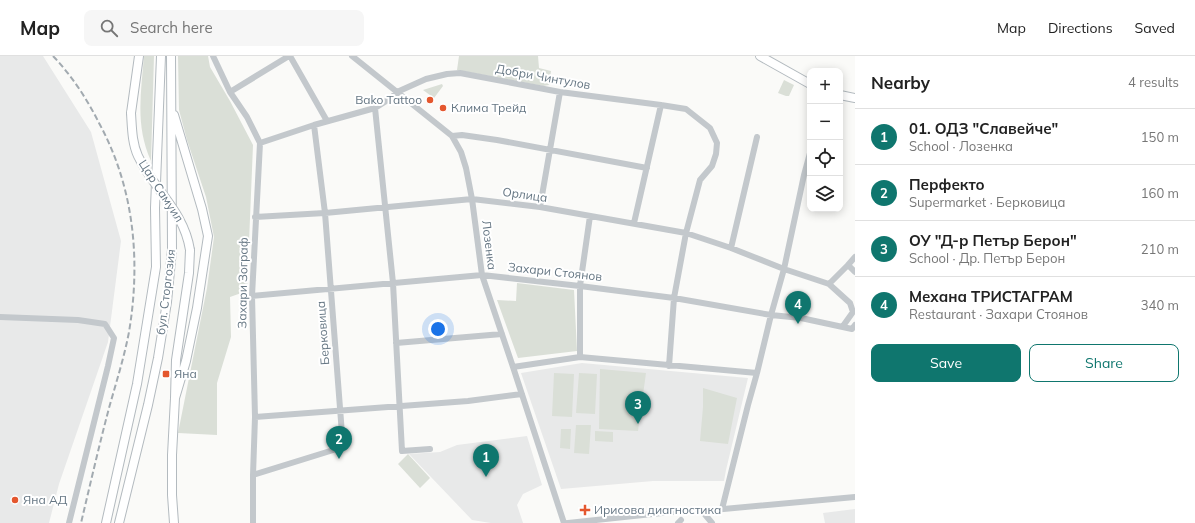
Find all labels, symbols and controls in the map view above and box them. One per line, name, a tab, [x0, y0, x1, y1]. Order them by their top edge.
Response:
search box	[84, 10, 364, 46]
text: Map	[20, 16, 60, 40]
icon: search	[98, 17, 120, 39]
text: Search here	[130, 18, 213, 37]
text: Map	[997, 19, 1026, 37]
text: Directions	[1048, 19, 1113, 37]
text: Saved	[1135, 19, 1175, 37]
street label: Добри Чинтулов	[494, 61, 592, 92]
map controls	[807, 68, 843, 212]
button: +	[807, 68, 843, 104]
text: Nearby	[871, 72, 930, 93]
text: 4 results	[1128, 74, 1179, 90]
place label: Bako Tattoo	[355, 92, 422, 107]
marker: Bako Tattoo	[425, 95, 435, 105]
place label: Клима Трейд	[451, 100, 526, 115]
marker: Клима Трейд	[438, 103, 448, 113]
button: −	[807, 104, 843, 140]
text: 01. ОДЗ "Славейче"	[909, 119, 1058, 138]
text: 1	[880, 129, 888, 145]
text: 150 m	[1141, 129, 1179, 145]
text: School · Лозенка	[909, 138, 1013, 154]
button: locate	[807, 140, 843, 176]
street label: Цар Самуил	[136, 157, 187, 225]
text: Перфекто	[909, 175, 985, 194]
button: layers	[807, 176, 843, 212]
street label: Орлица	[502, 184, 549, 205]
text: 2	[880, 185, 888, 201]
text: 160 m	[1141, 185, 1179, 201]
text: Supermarket · Берковица	[909, 194, 1065, 210]
street label: Лозенка	[479, 219, 500, 271]
text: ОУ "Д-р Петър Берон"	[909, 231, 1077, 250]
street label: Захари Зограф	[234, 237, 251, 329]
text: 3	[880, 241, 888, 257]
text: 210 m	[1141, 241, 1179, 257]
street label: бул. Сторгозия	[153, 248, 178, 336]
text: School · Др. Петър Берон	[909, 250, 1065, 266]
street label: Захари Стоянов	[507, 259, 603, 284]
text: Механа ТРИСТАГРАМ	[909, 287, 1073, 306]
pin: 4	[785, 291, 811, 324]
text: 4	[880, 297, 888, 313]
text: 340 m	[1141, 297, 1179, 313]
street label: Берковица	[313, 301, 332, 365]
text: Restaurant · Захари Стоянов	[909, 306, 1088, 322]
your location	[428, 319, 448, 339]
button: Save	[871, 344, 1021, 382]
button: Share	[1029, 344, 1179, 382]
place label: Яна	[174, 366, 197, 381]
marker: Яна	[161, 369, 171, 379]
pin: 3	[625, 391, 651, 424]
pin: 2	[326, 426, 352, 459]
pin: 1	[473, 444, 499, 477]
place label: Яна АД	[23, 492, 68, 507]
marker: Яна АД	[10, 495, 20, 505]
place label: Ирисова диагностика	[594, 502, 721, 517]
marker: Ирисова диагностика	[579, 504, 591, 516]

